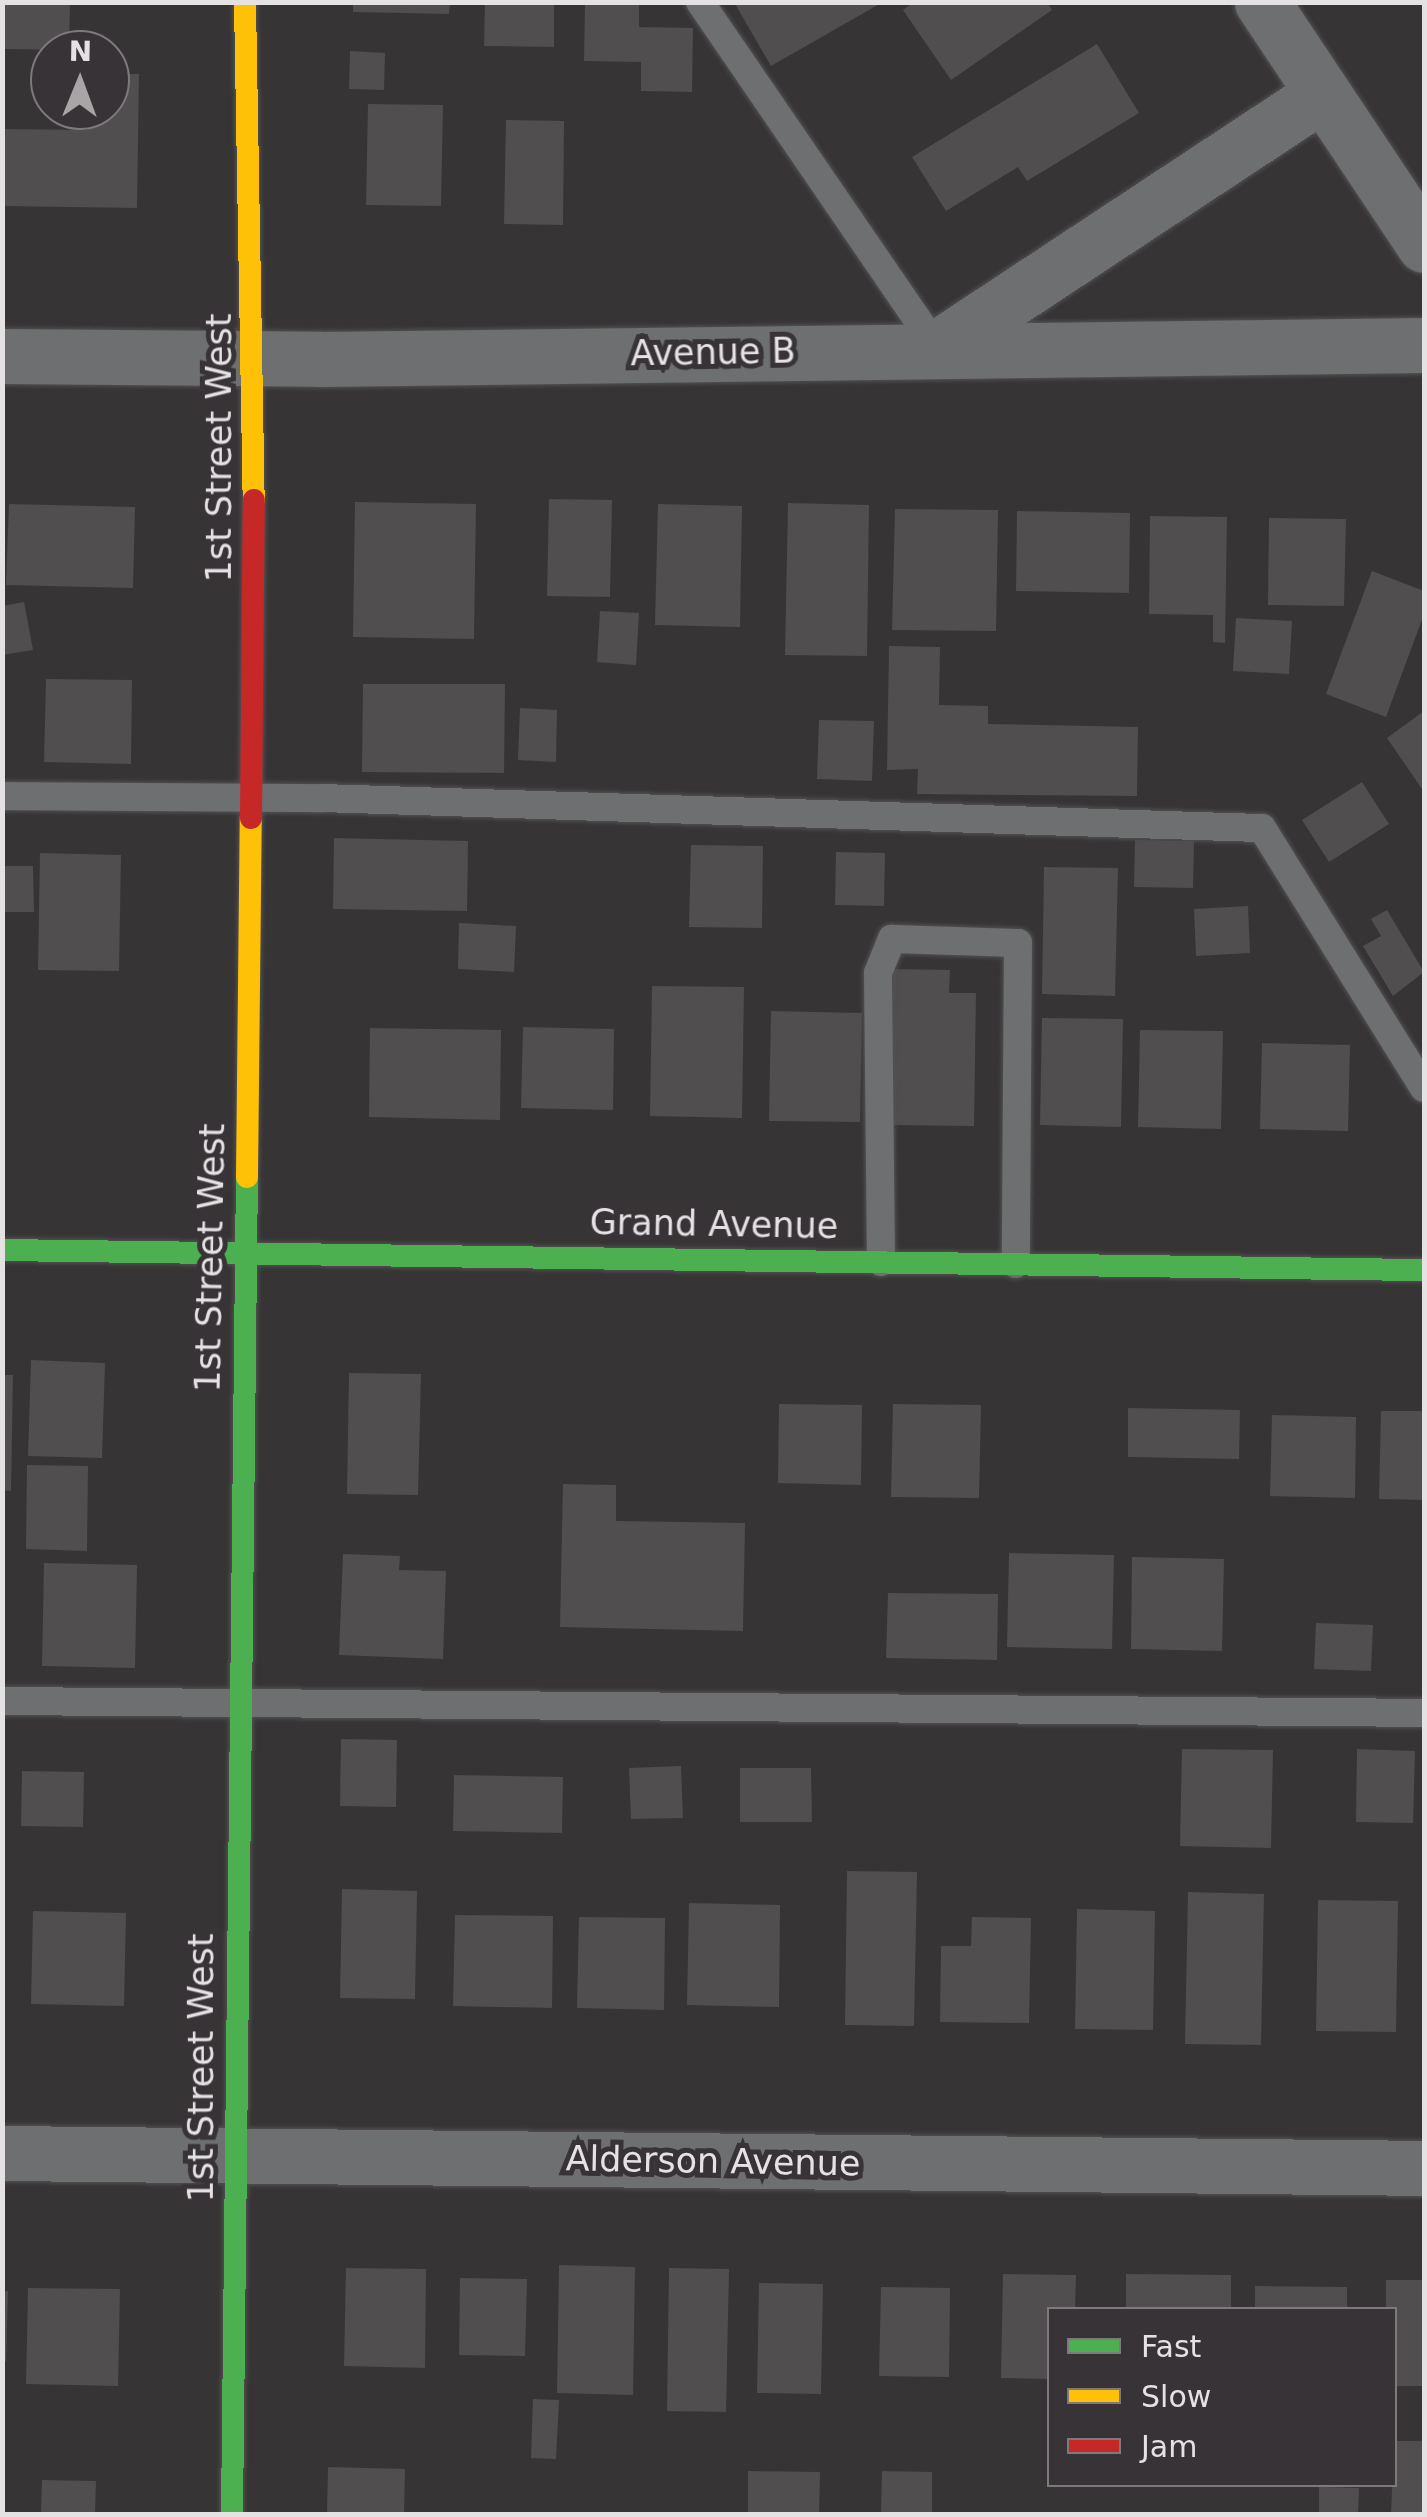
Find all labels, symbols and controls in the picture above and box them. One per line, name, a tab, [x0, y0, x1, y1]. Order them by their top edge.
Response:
north arrow	[30, 30, 130, 130]
text: N	[68, 35, 93, 68]
street label: 1st Street West	[198, 314, 240, 582]
street label: Avenue B	[630, 330, 796, 374]
street label: 1st Street West	[187, 1123, 233, 1393]
street label: Grand Avenue	[589, 1201, 839, 1247]
street label: 1st Street West	[180, 1934, 222, 2202]
street label: Alderson Avenue	[565, 2137, 861, 2185]
legend	[1047, 2307, 1397, 2487]
text: Fast	[1141, 2329, 1201, 2364]
text: Slow	[1141, 2379, 1211, 2414]
text: Jam	[1141, 2429, 1197, 2464]

